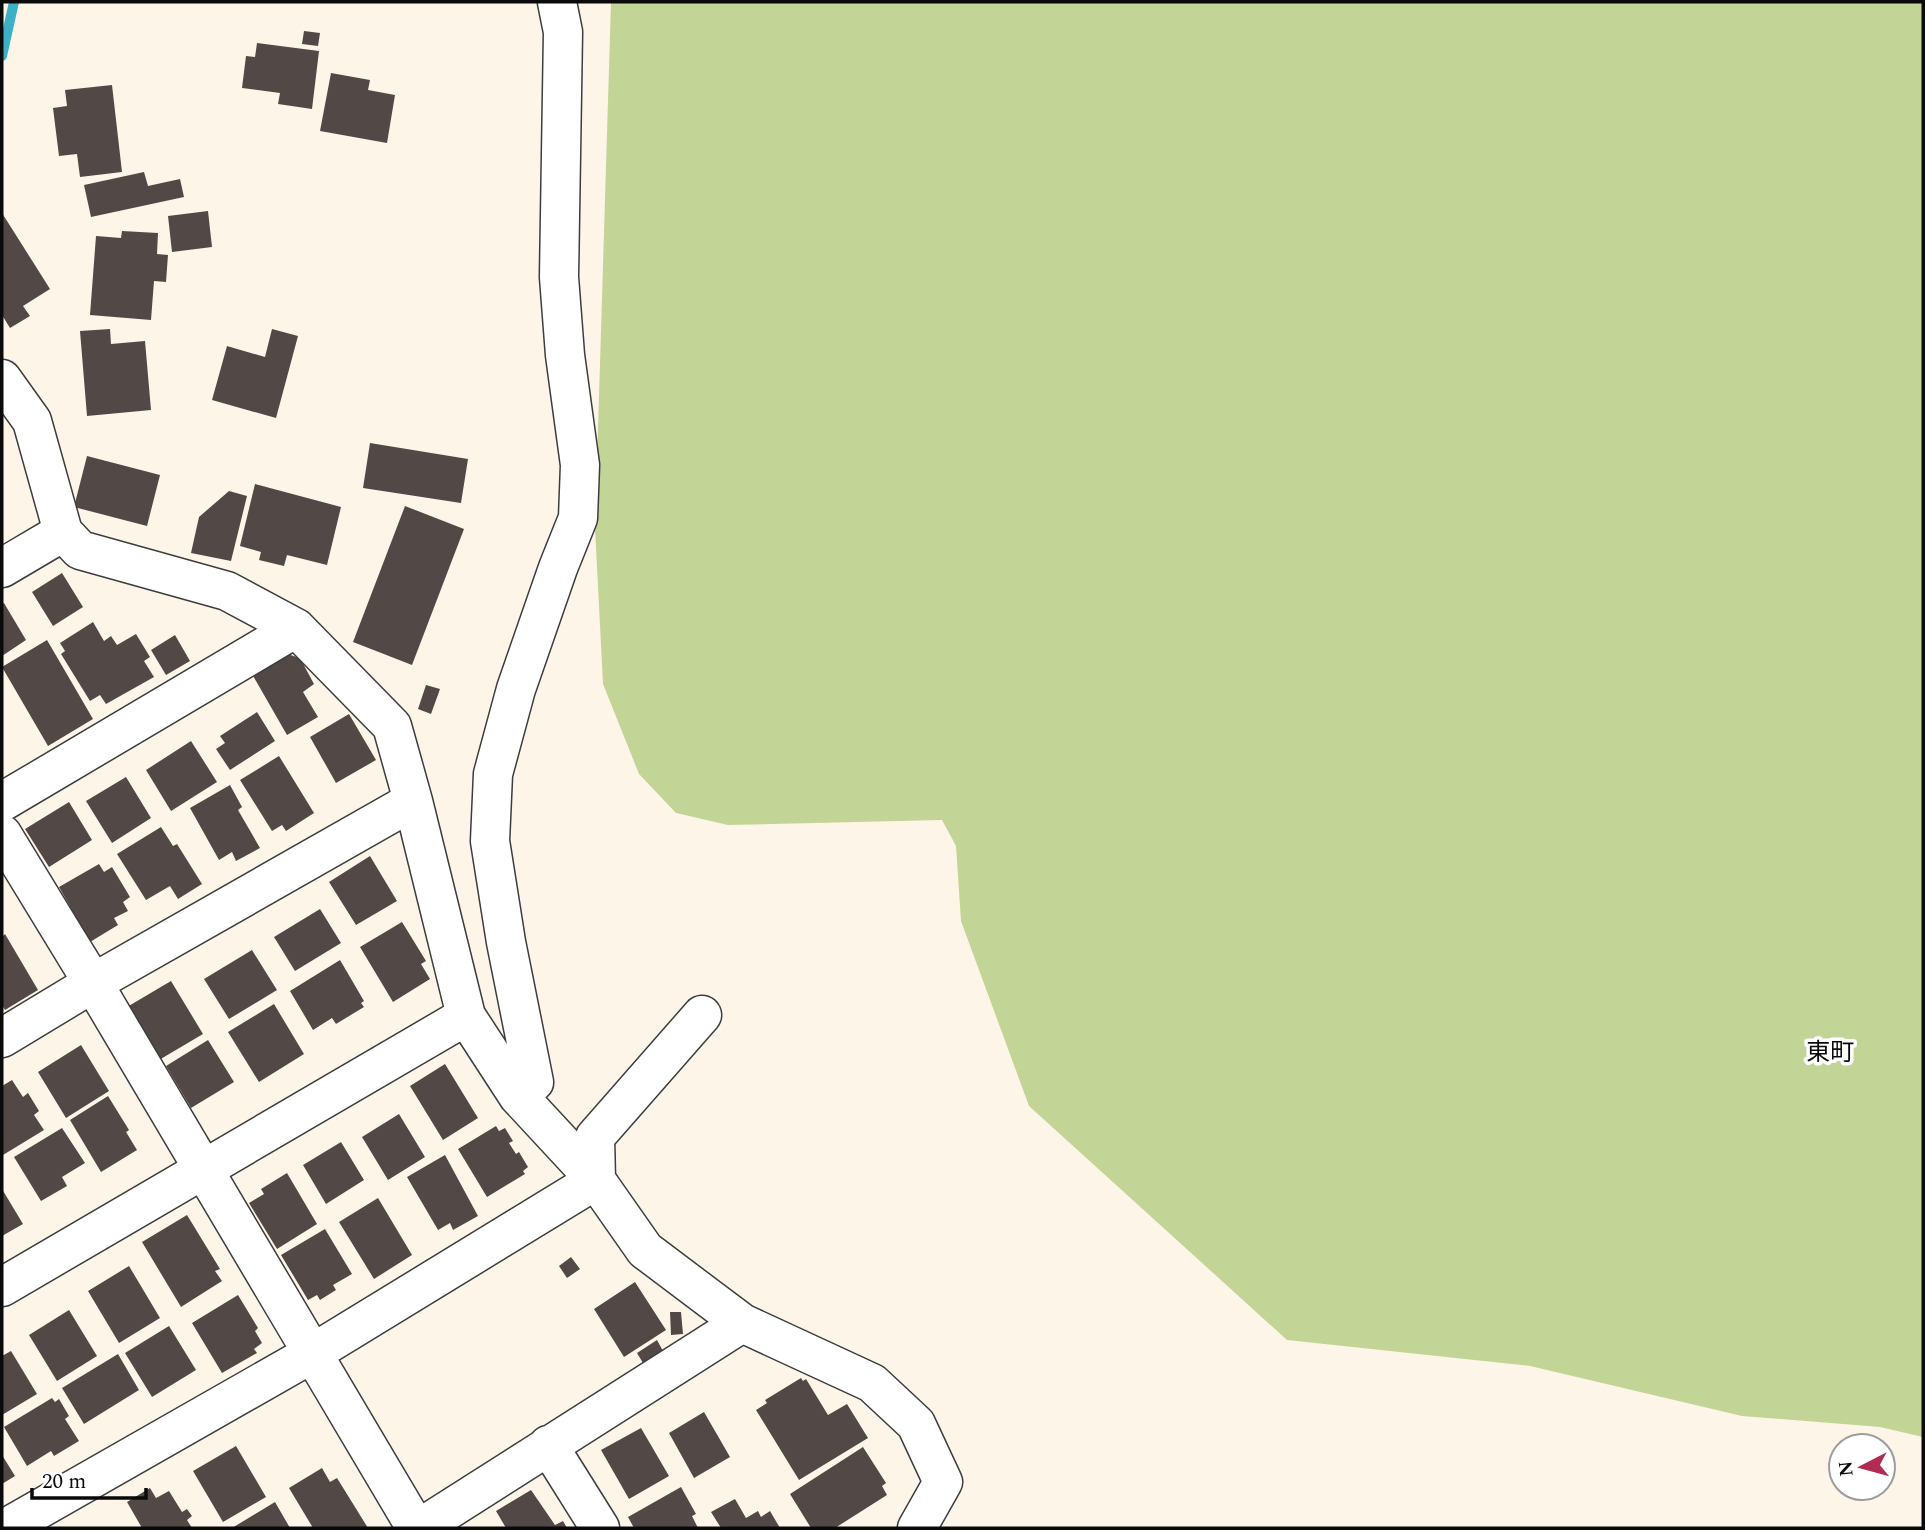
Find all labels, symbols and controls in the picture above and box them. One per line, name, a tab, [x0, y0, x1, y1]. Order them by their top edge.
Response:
district label: 東町	[1806, 1035, 1854, 1071]
north arrow	[1827, 1432, 1897, 1502]
scale bar	[32, 1456, 145, 1500]
text: N	[1831, 1459, 1862, 1478]
text: 20 m	[42, 1466, 86, 1498]

